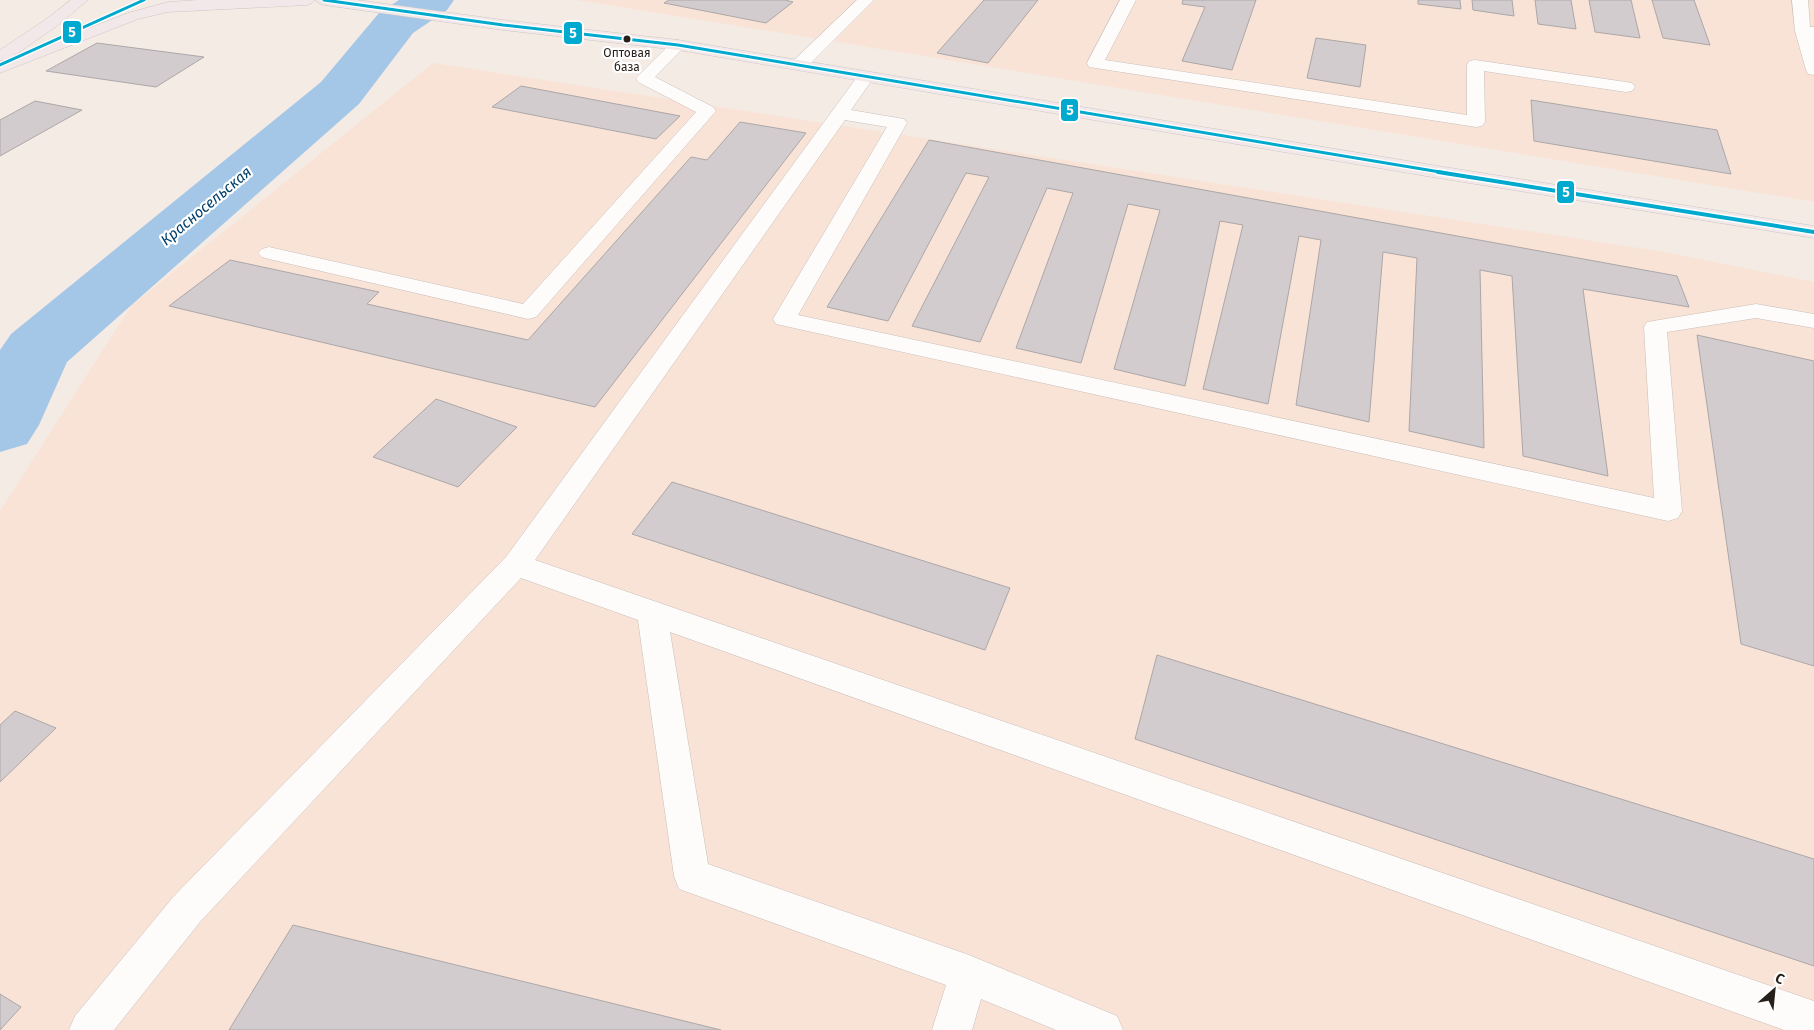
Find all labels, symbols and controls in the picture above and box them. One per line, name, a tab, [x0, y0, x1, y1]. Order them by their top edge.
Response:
line badge: 5	[62, 20, 82, 44]
line badge: 5	[563, 21, 583, 45]
text: 5	[68, 24, 76, 41]
text: 5	[569, 25, 577, 42]
marker: Оптовая база	[622, 34, 632, 44]
place label: Оптовая база	[603, 46, 651, 74]
line badge: 5	[1060, 98, 1079, 122]
text: 5	[1066, 102, 1074, 119]
water label: Красносельская	[157, 163, 255, 249]
line badge: 5	[1556, 180, 1575, 204]
text: 5	[1562, 184, 1570, 201]
north arrow	[1749, 965, 1799, 1015]
text: С	[1772, 969, 1787, 988]

